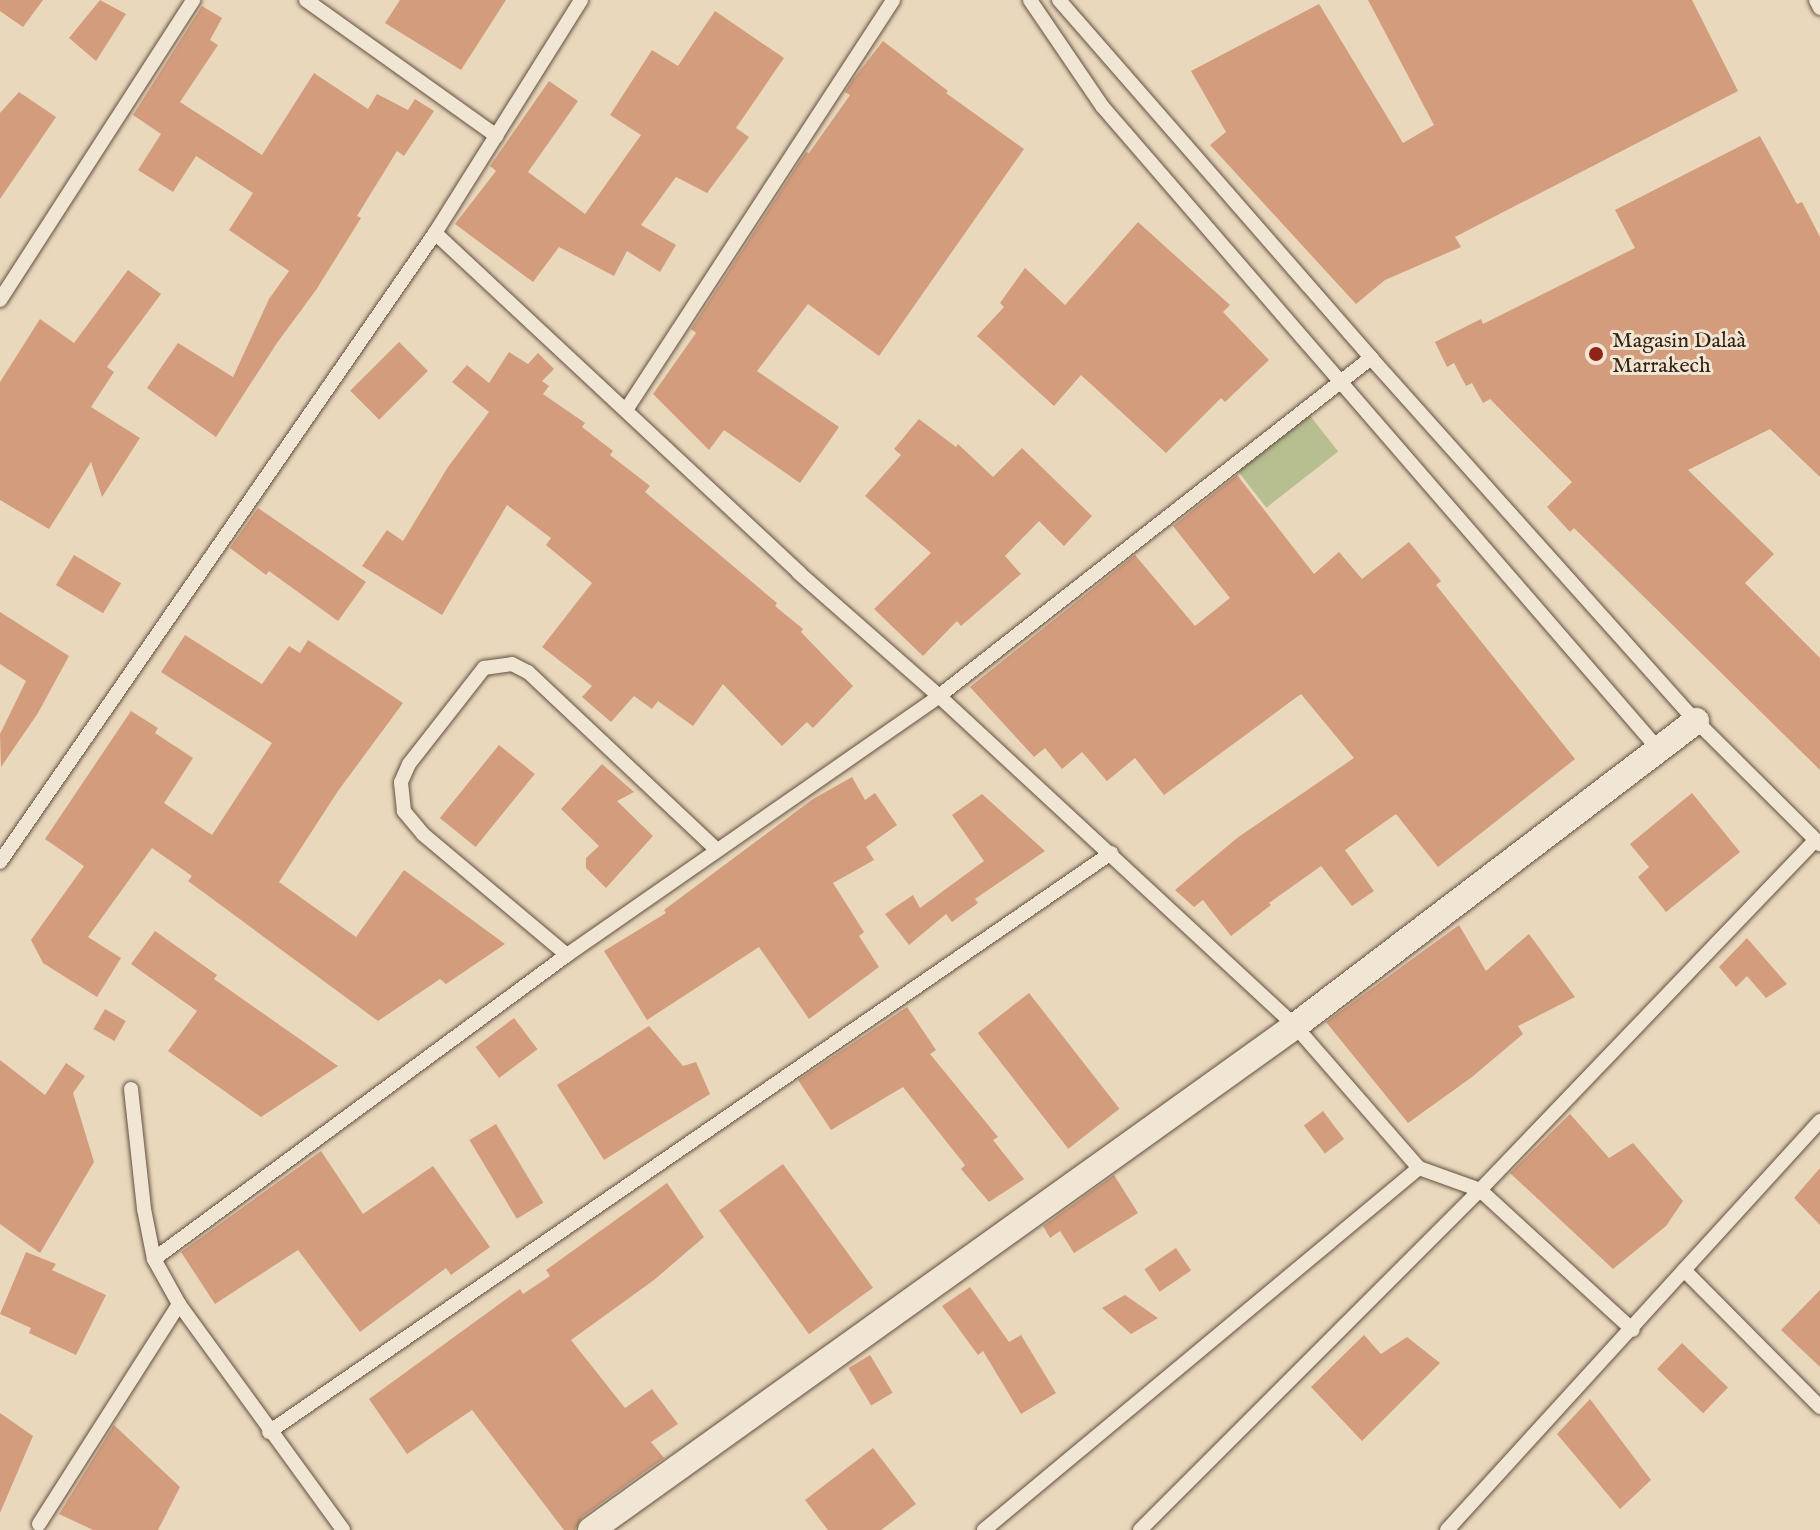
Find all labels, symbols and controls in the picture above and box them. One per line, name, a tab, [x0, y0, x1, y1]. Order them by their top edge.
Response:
place label: Magasin Dalaà Marrakech	[1612, 328, 1746, 380]
marker: Magasin Dalaà Marrakech	[1587, 345, 1605, 363]

